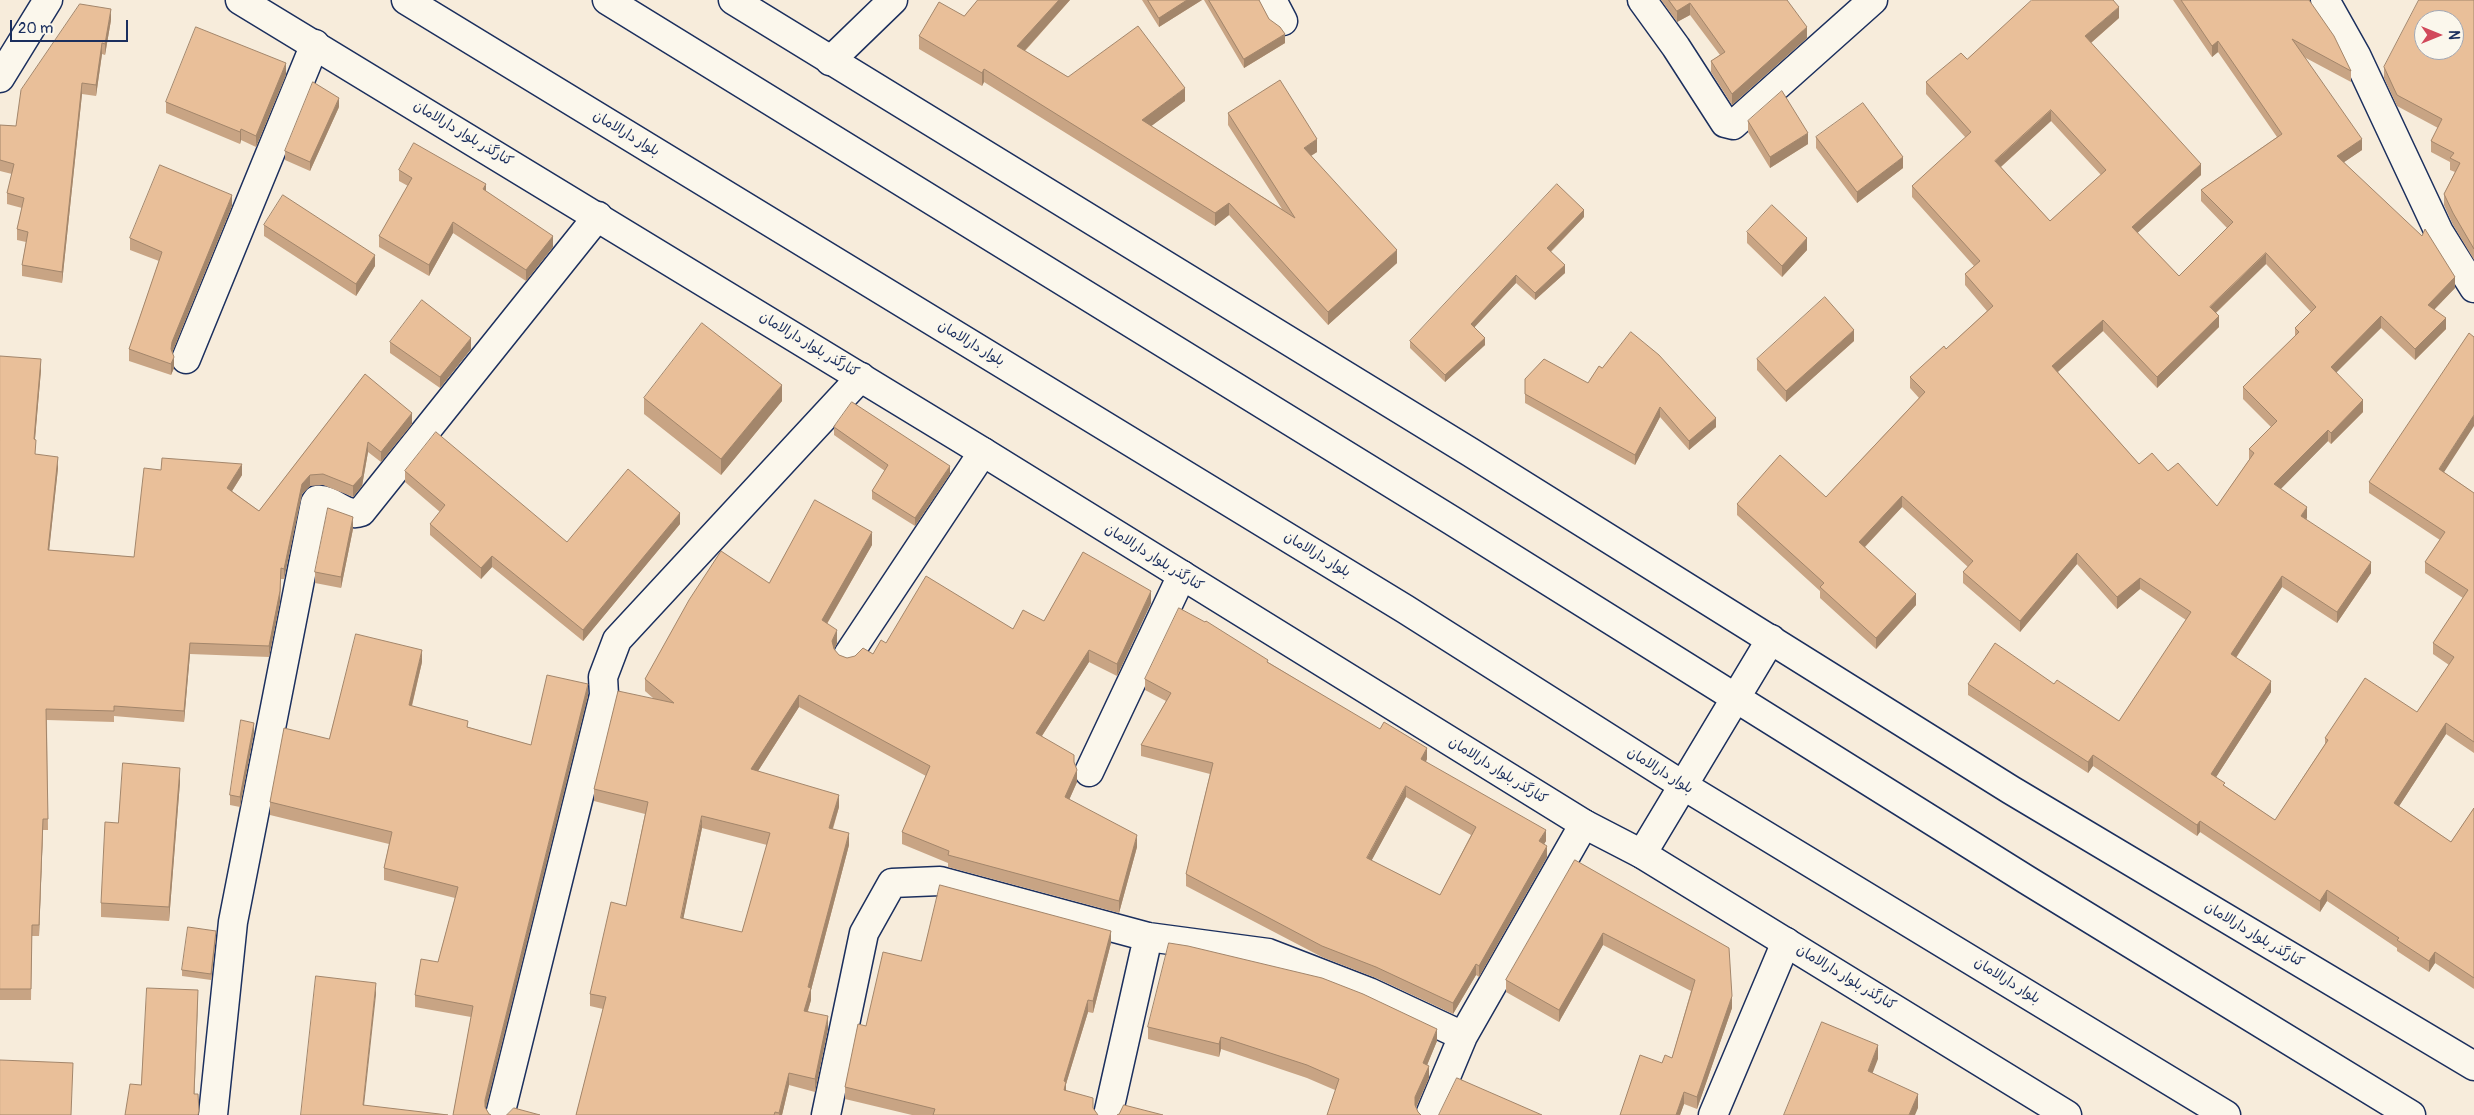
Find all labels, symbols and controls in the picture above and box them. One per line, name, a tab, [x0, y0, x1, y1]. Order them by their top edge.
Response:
scale bar	[12, 10, 130, 42]
north arrow	[2414, 10, 2464, 60]
text: 20 m	[18, 19, 53, 38]
text: N	[2445, 30, 2462, 40]
street label: کنارگذر بلوار دارالامان	[410, 98, 516, 170]
street label: بلوار دارالامان	[590, 108, 662, 160]
street label: کنارگذر بلوار دارالامان	[756, 309, 862, 381]
street label: بلوار دارالامان	[935, 318, 1007, 370]
street label: کنارگذر بلوار دارالامان	[1102, 521, 1206, 595]
street label: بلوار دارالامان	[1281, 529, 1353, 581]
street label: کنارگذر بلوار دارالامان	[1446, 734, 1550, 808]
street label: بلوار دارالامان	[1624, 744, 1696, 798]
street label: کنارگذر بلوار دارالامان	[2201, 899, 2307, 971]
street label: کنارگذر بلوار دارالامان	[1793, 942, 1899, 1014]
street label: بلوار دارالامان	[1971, 954, 2043, 1008]

